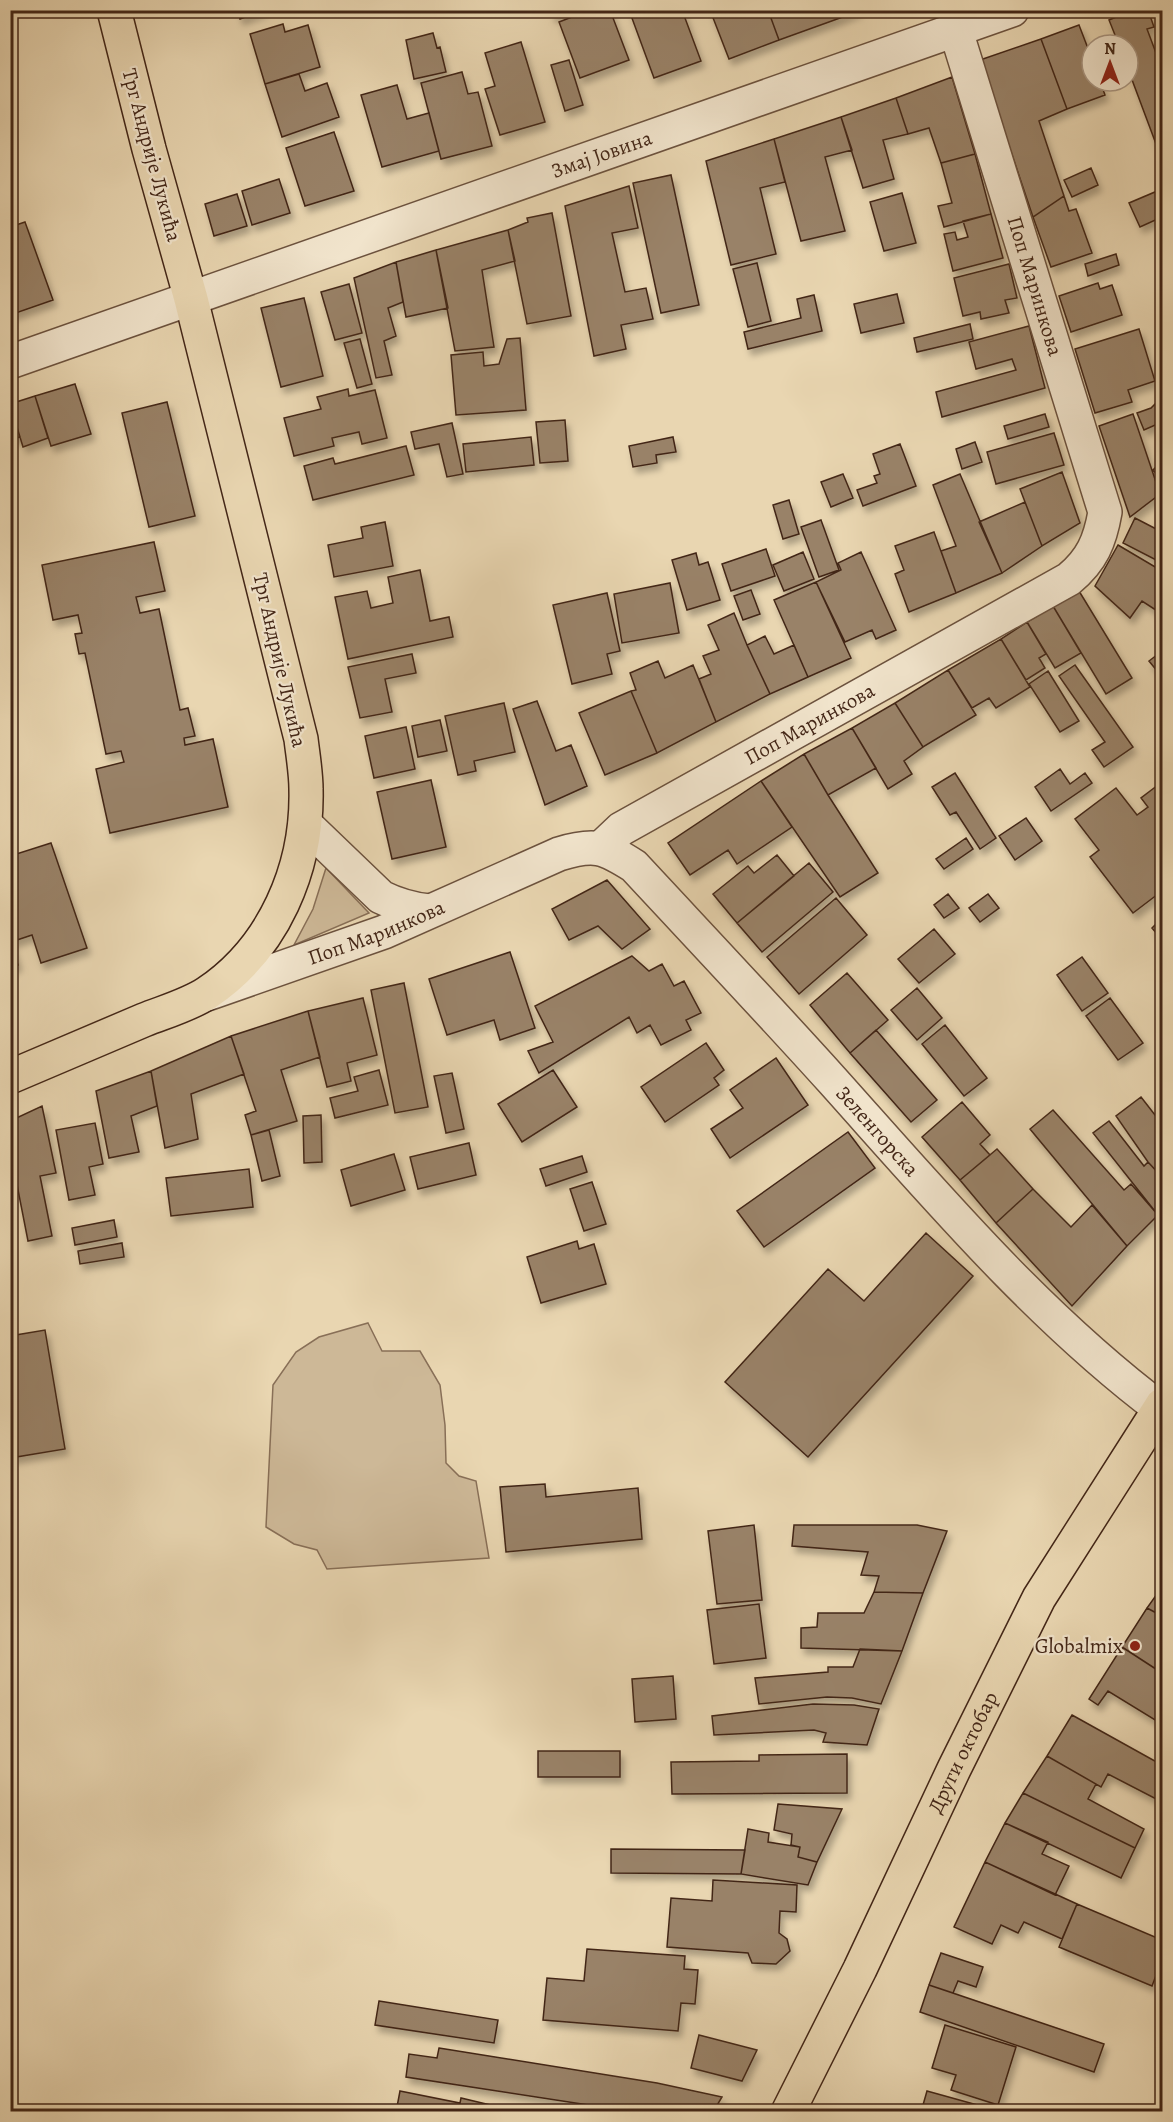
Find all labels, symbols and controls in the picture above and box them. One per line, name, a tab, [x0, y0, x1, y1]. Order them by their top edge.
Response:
north arrow	[1080, 33, 1140, 93]
text: N	[1104, 38, 1116, 60]
street label: Трг Андрије Лукића	[115, 65, 189, 245]
street label: Змај Јовина	[547, 123, 656, 185]
street label: Поп Маринкова	[1000, 213, 1070, 360]
street label: Трг Андрије Лукића	[246, 570, 314, 750]
street label: Поп Маринкова	[739, 676, 880, 771]
street label: Поп Маринкова	[304, 893, 449, 972]
street label: Зеленгорска	[830, 1080, 926, 1183]
place label: Globalmix	[1035, 1632, 1123, 1660]
marker: Globalmix	[1128, 1639, 1142, 1653]
street label: Други октобар	[921, 1687, 1004, 1818]

